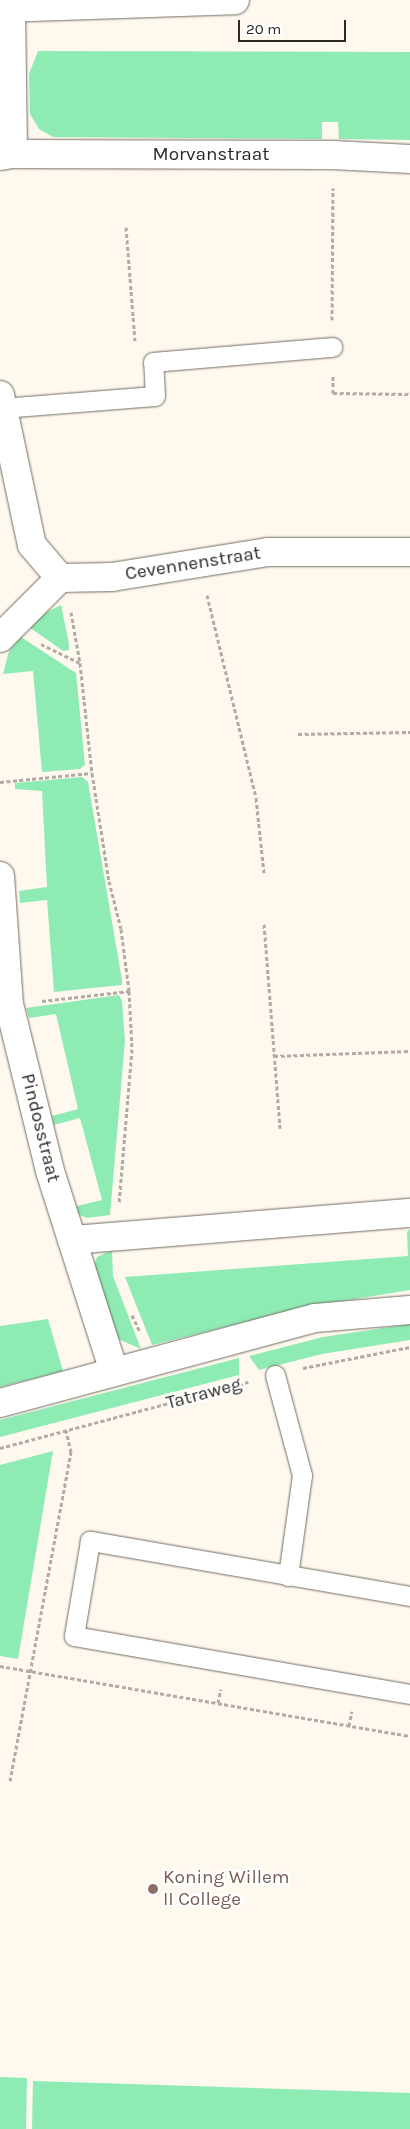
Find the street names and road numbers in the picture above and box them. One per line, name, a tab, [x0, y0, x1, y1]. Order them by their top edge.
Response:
street label: Morvanstraat	[153, 144, 269, 166]
street label: Cevennenstraat	[124, 542, 262, 586]
street label: Pindosstraat	[15, 1071, 65, 1185]
street label: Tatraweg	[164, 1373, 244, 1415]

